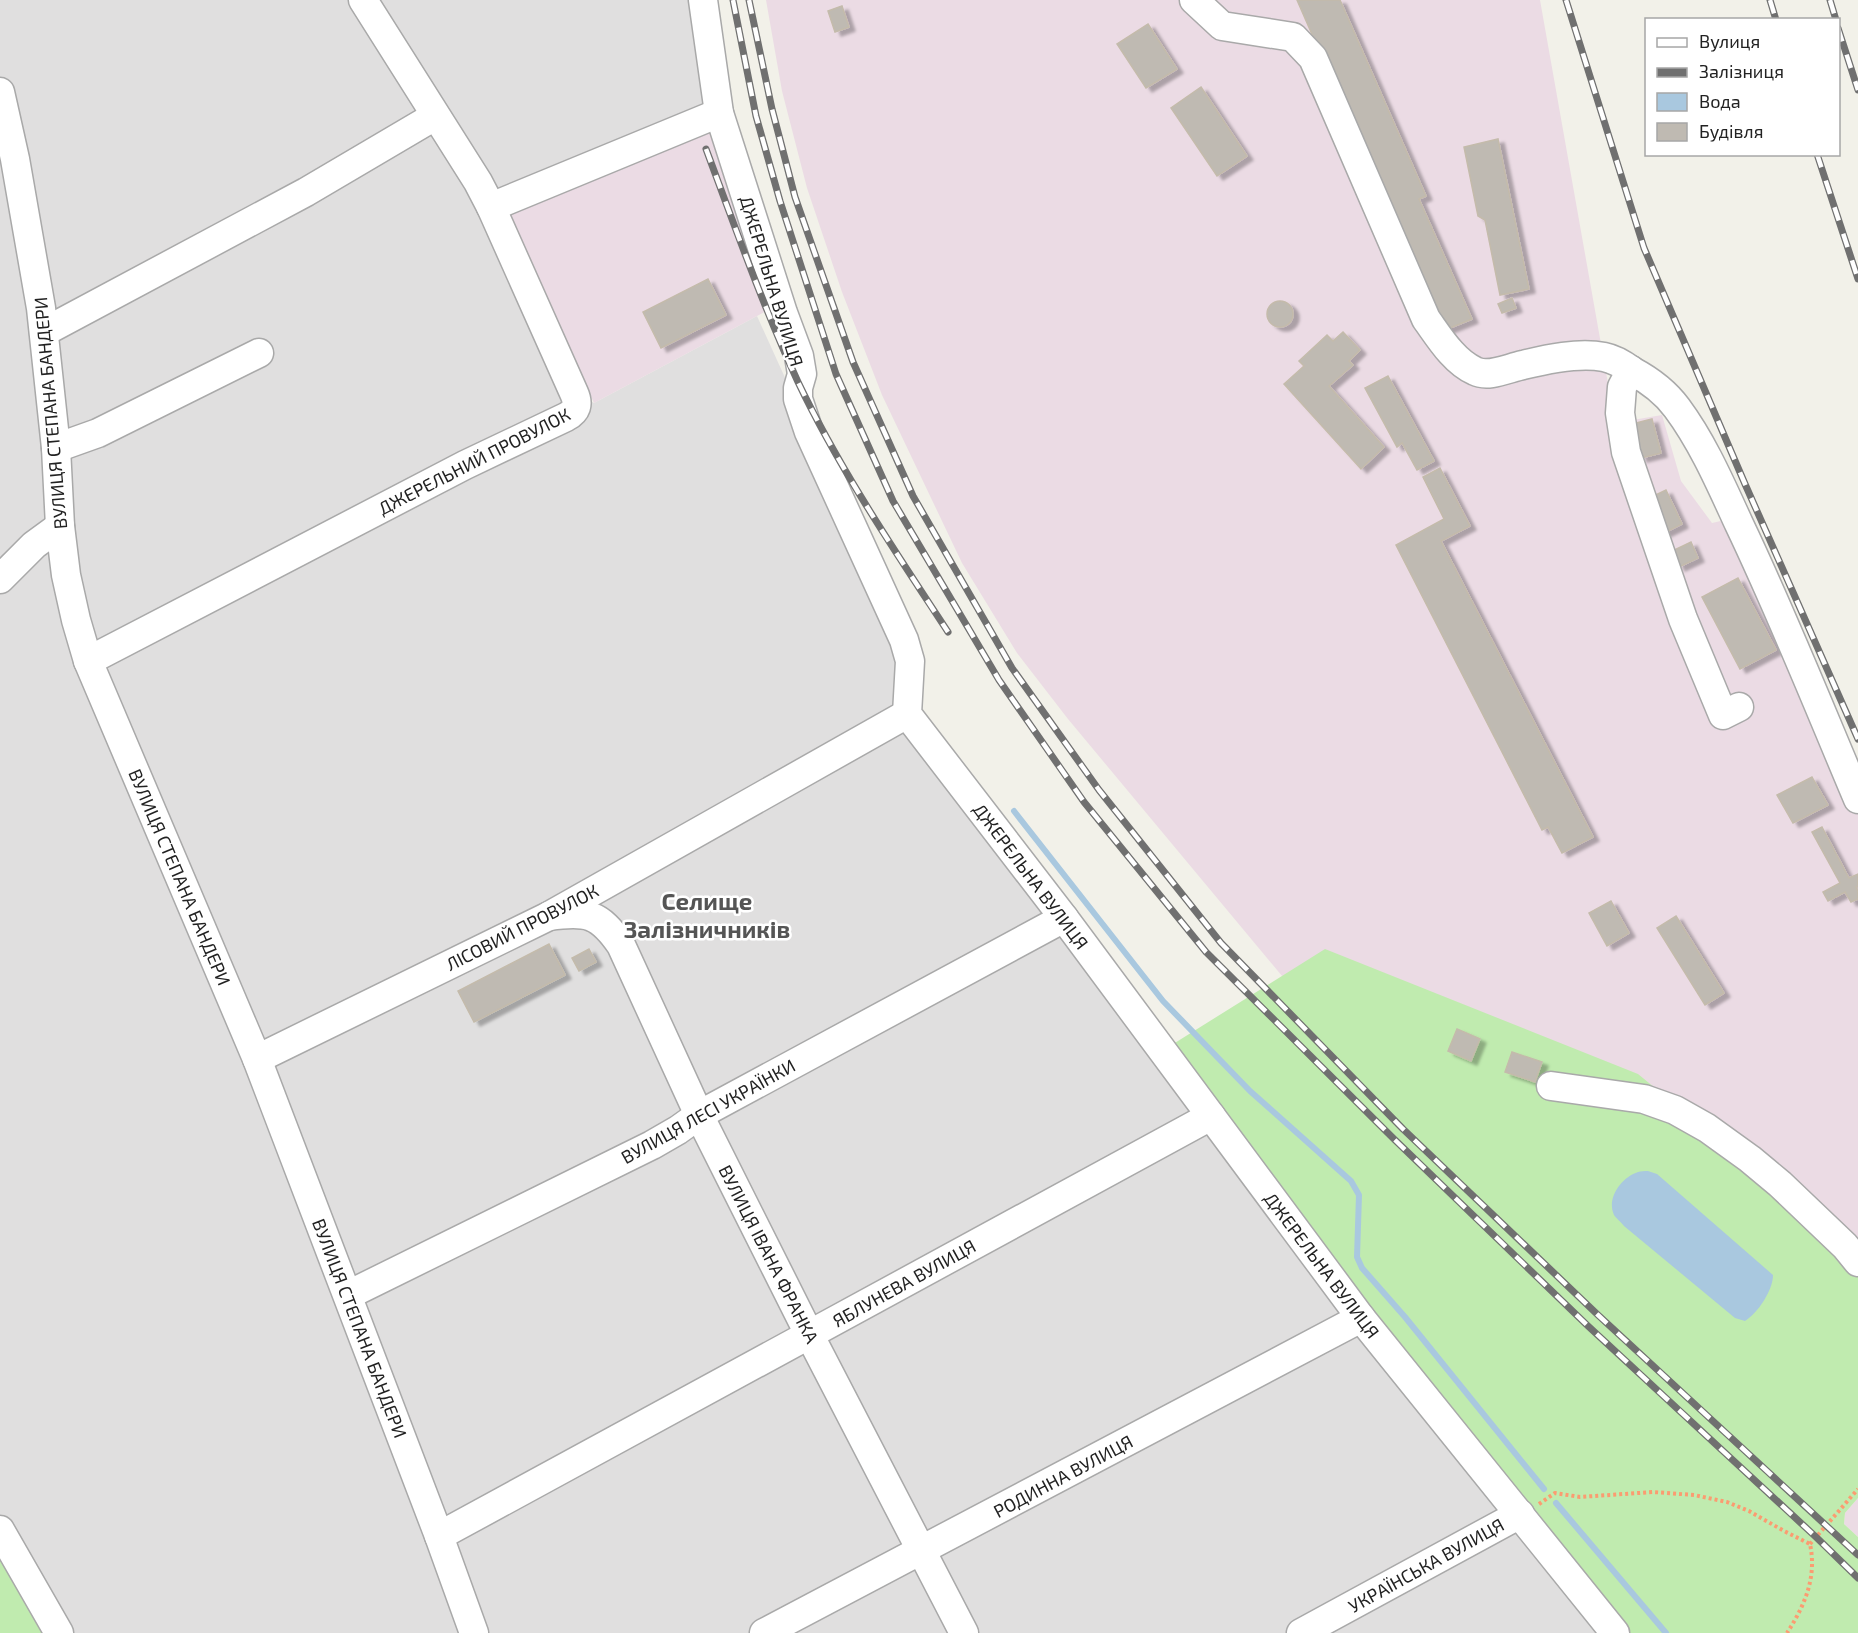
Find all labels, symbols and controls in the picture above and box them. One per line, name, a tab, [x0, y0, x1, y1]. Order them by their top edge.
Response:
legend	[1645, 18, 1840, 156]
text: Вулиця	[1699, 30, 1760, 52]
text: Залізниця	[1699, 60, 1784, 82]
text: Вода	[1699, 90, 1741, 112]
text: Будівля	[1699, 120, 1763, 142]
street label: ДЖЕРЕЛЬНА ВУЛИЦЯ	[736, 193, 808, 369]
street label: ВУЛИЦЯ СТЕПАНА БАНДЕРИ	[29, 296, 71, 530]
street label: ДЖЕРЕЛЬНИЙ ПРОВУЛОК	[374, 403, 574, 519]
street label: ВУЛИЦЯ СТЕПАНА БАНДЕРИ	[124, 765, 236, 989]
street label: ДЖЕРЕЛЬНА ВУЛИЦЯ	[969, 799, 1093, 953]
street label: ЛІСОВИЙ ПРОВУЛОК	[442, 879, 602, 975]
district label: Селище Залізничників	[624, 886, 790, 943]
street label: ВУЛИЦЯ ЛЕСІ УКРАЇНКИ	[617, 1054, 799, 1168]
street label: ВУЛИЦЯ ІВАНА ФРАНКА	[714, 1161, 824, 1348]
street label: ДЖЕРЕЛЬНА ВУЛИЦЯ	[1260, 1188, 1384, 1342]
street label: ВУЛИЦЯ СТЕПАНА БАНДЕРИ	[308, 1215, 412, 1441]
street label: ЯБЛУНЕВА ВУЛИЦЯ	[829, 1235, 979, 1331]
street label: РОДИННА ВУЛИЦЯ	[990, 1430, 1136, 1522]
street label: УКРАЇНСЬКА ВУЛИЦЯ	[1344, 1513, 1508, 1617]

